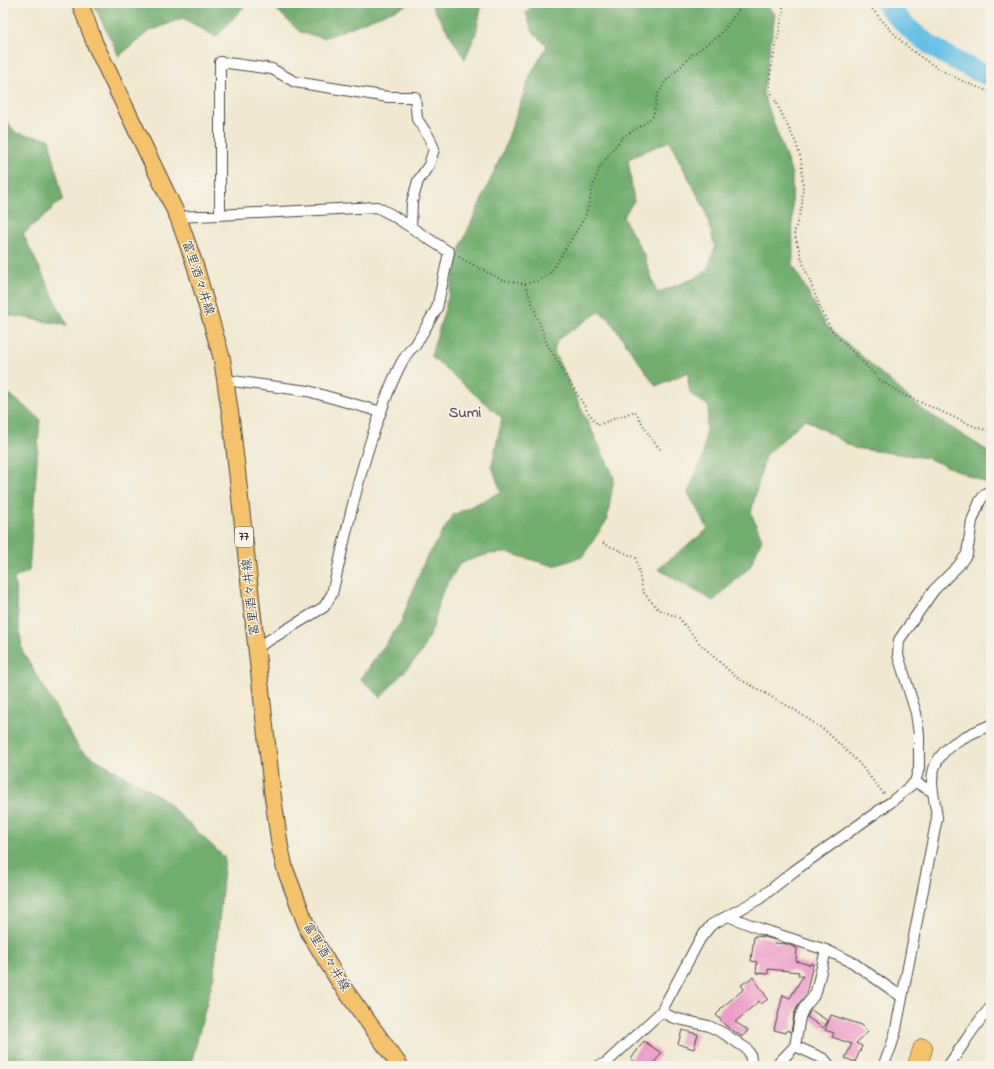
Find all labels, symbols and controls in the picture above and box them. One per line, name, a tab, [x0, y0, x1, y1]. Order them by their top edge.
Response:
street label: 富里酒々井線	[177, 238, 219, 319]
district label: Sumi	[449, 402, 482, 424]
road number: 77	[235, 527, 253, 547]
street label: 富里酒々井線	[237, 556, 265, 637]
street label: 富里酒々井線	[298, 919, 355, 996]

